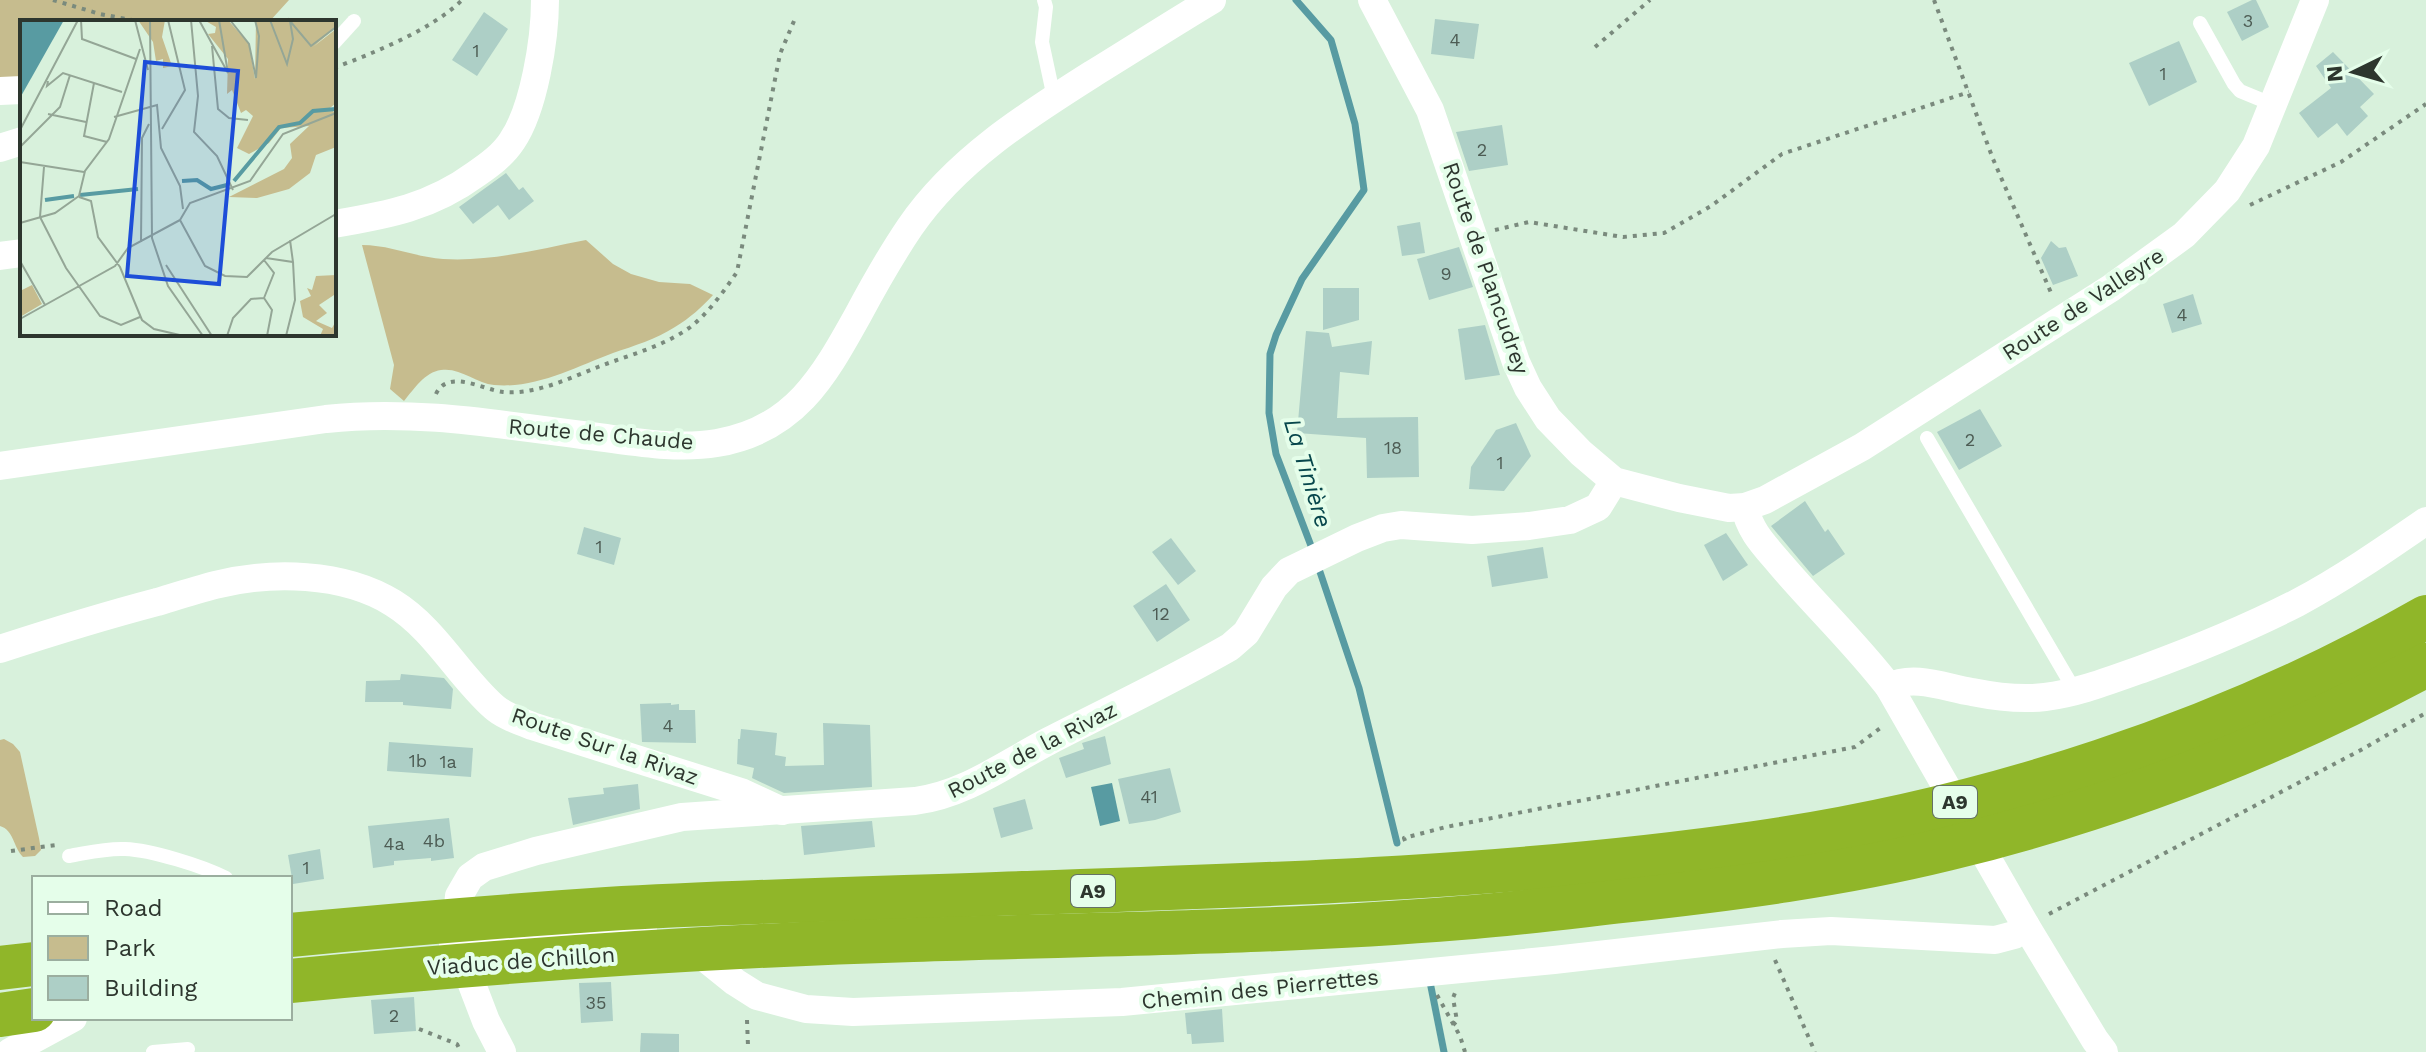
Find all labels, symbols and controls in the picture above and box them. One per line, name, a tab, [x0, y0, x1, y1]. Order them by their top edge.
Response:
house number: 3	[2243, 10, 2253, 31]
inset map	[20, 20, 336, 336]
house number: 4	[1450, 29, 1461, 50]
north arrow	[2314, 32, 2394, 112]
house number: 1	[472, 40, 480, 61]
house number: 1	[2159, 63, 2167, 84]
text: N	[2321, 64, 2348, 83]
house number: 2	[1477, 139, 1487, 160]
street label: Route de Plancudrey	[1438, 159, 1534, 378]
street label: Route de Valleyre	[1998, 242, 2168, 366]
house number: 9	[1440, 263, 1452, 284]
house number: 4	[2177, 304, 2188, 325]
street label: Route de Chaude	[507, 413, 695, 455]
water label: La Tinière	[1278, 415, 1338, 531]
house number: 2	[1965, 429, 1975, 450]
house number: 18	[1384, 437, 1402, 458]
house number: 1	[1496, 452, 1504, 473]
house number: 1	[595, 536, 603, 557]
house number: 12	[1152, 603, 1170, 624]
street label: Route de la Rivaz	[943, 697, 1121, 803]
street label: Route Sur la Rivaz	[508, 702, 702, 790]
house number: 4	[663, 715, 674, 736]
house number: 1b	[409, 750, 427, 771]
house number: 1a	[439, 751, 457, 772]
house number: 41	[1140, 786, 1158, 807]
road number: A9	[1933, 786, 1977, 818]
house number: 4b	[423, 830, 445, 851]
house number: 4a	[383, 833, 405, 854]
house number: 1	[302, 857, 310, 878]
road number: A9	[1071, 875, 1115, 907]
legend	[32, 876, 292, 1020]
text: Road	[104, 894, 163, 922]
text: Park	[104, 934, 156, 962]
street label: Viaduc de Chillon	[426, 942, 616, 980]
street label: Chemin des Pierrettes	[1140, 964, 1380, 1014]
text: Building	[104, 974, 197, 1002]
house number: 35	[586, 992, 606, 1013]
house number: 2	[389, 1005, 399, 1026]

